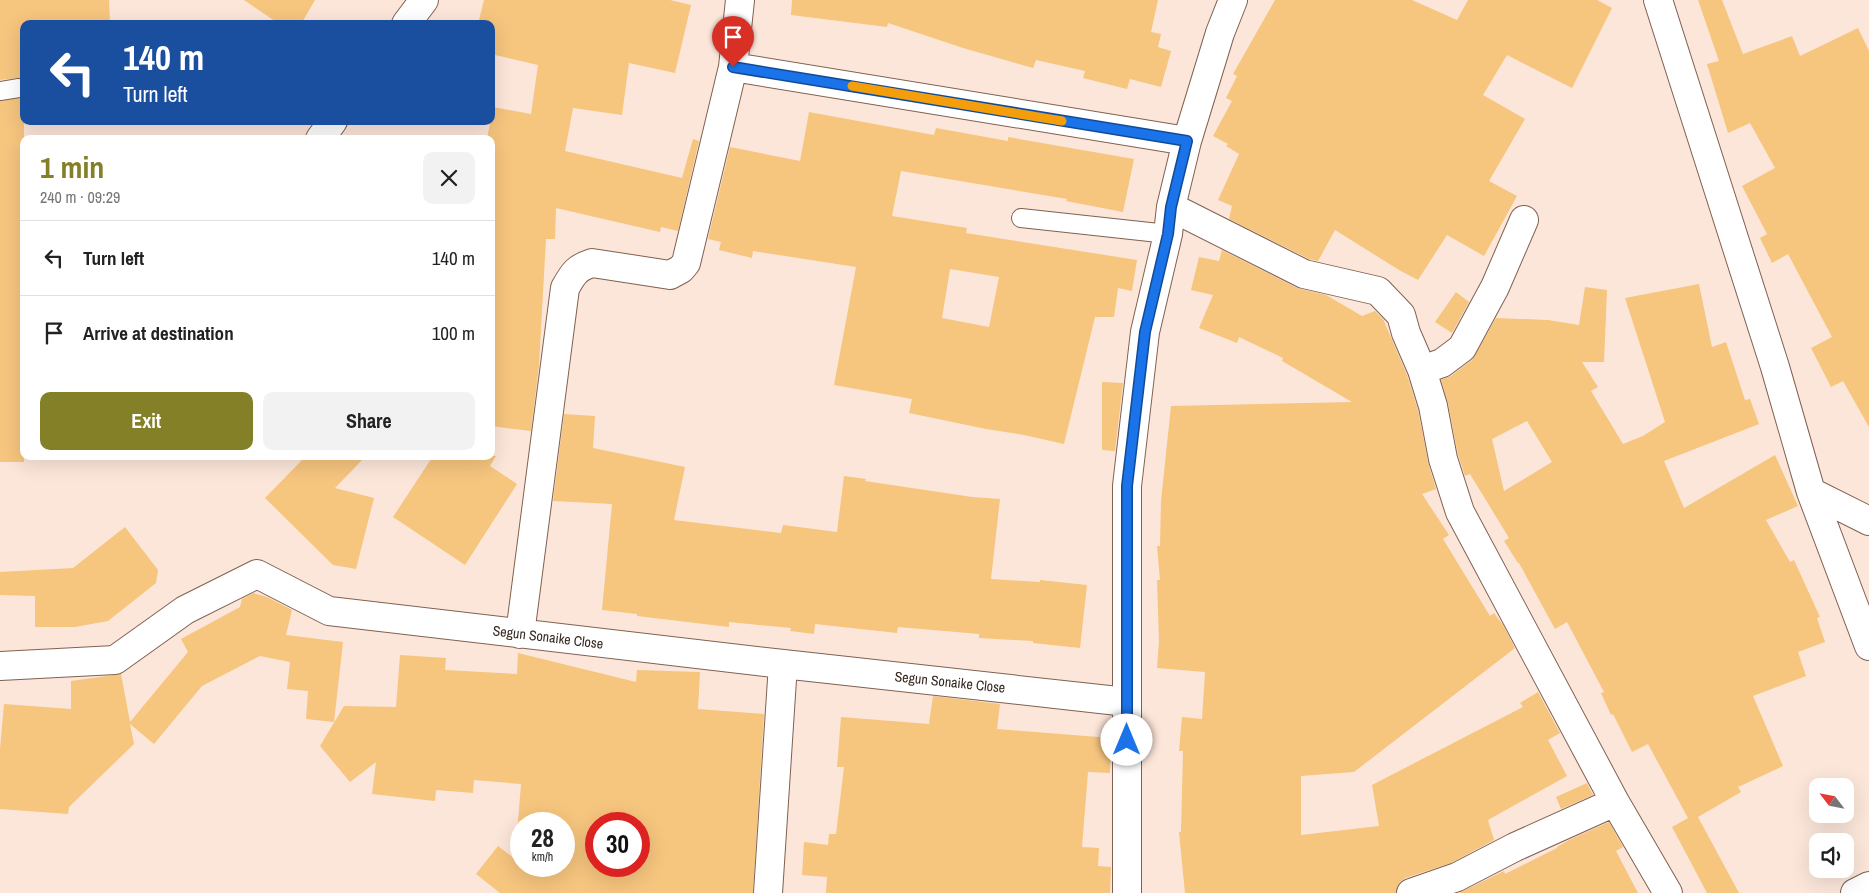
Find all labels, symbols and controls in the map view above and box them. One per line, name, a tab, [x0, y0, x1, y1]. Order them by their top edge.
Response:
pin	[712, 16, 754, 67]
icon: arrive	[719, 23, 747, 51]
text: 140 m	[123, 34, 204, 81]
icon: left	[40, 40, 105, 105]
text: Turn left	[123, 79, 188, 109]
text: 1 min	[40, 147, 104, 187]
button: close	[423, 152, 475, 204]
text: 240 m · 09:29	[40, 186, 120, 208]
icon: left	[40, 244, 68, 272]
text: Turn left	[83, 245, 144, 271]
text: 140 m	[432, 245, 475, 271]
icon: arrive	[40, 319, 68, 347]
text: Arrive at destination	[83, 320, 234, 346]
text: 100 m	[432, 320, 475, 346]
button: Exit	[40, 392, 253, 450]
button: Share	[263, 392, 475, 450]
street label: Segun Sonaike Close	[492, 621, 604, 653]
street label: Segun Sonaike Close	[894, 667, 1006, 697]
position arrow	[1100, 713, 1152, 765]
north arrow	[1809, 778, 1854, 822]
map controls	[1809, 778, 1854, 878]
speed limit sign: 30	[585, 812, 650, 877]
text: 28	[531, 821, 554, 855]
button: sound	[1809, 833, 1854, 878]
text: km/h	[532, 849, 553, 865]

